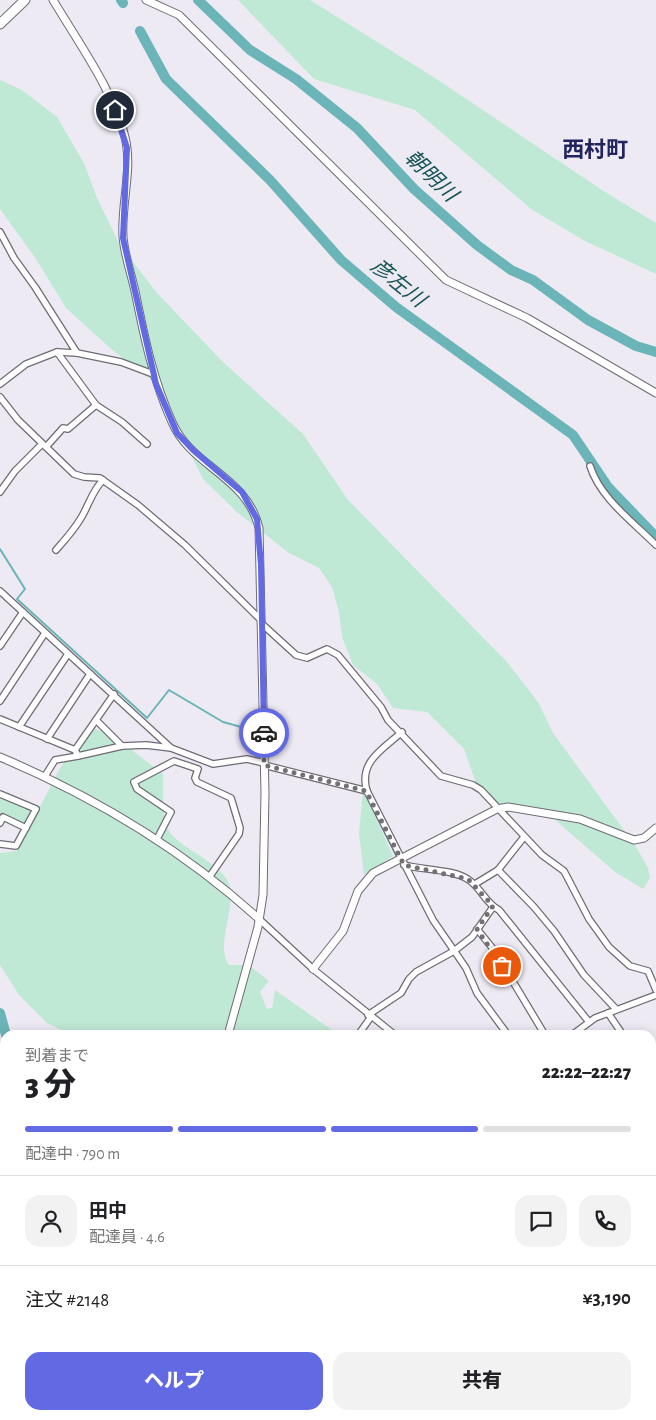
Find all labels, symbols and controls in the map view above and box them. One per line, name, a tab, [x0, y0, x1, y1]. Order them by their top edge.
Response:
pin	[94, 89, 136, 131]
icon: home	[101, 96, 129, 124]
district label: 西村町	[562, 138, 628, 161]
water label: 朝明川	[401, 146, 463, 207]
water label: 彦左川	[367, 254, 431, 312]
courier	[239, 708, 289, 758]
icon: car	[250, 719, 278, 747]
pin	[481, 945, 523, 987]
icon: bag	[488, 952, 516, 980]
text: 到着まで	[25, 1048, 89, 1064]
text: 22:22–22:27	[542, 1063, 631, 1082]
text: 3 分	[25, 1069, 76, 1101]
text: 配達中 · 790 m	[25, 1146, 120, 1162]
button: person	[25, 1195, 77, 1247]
button: chat	[515, 1195, 567, 1247]
button: phone	[579, 1195, 631, 1247]
text: 田中	[89, 1202, 127, 1221]
text: 配達員 · 4.6	[89, 1229, 165, 1245]
text: ¥3,190	[583, 1289, 631, 1308]
text: 注文 #2148	[25, 1291, 109, 1310]
button: ヘルプ	[25, 1352, 323, 1410]
button: 共有	[333, 1352, 631, 1410]

